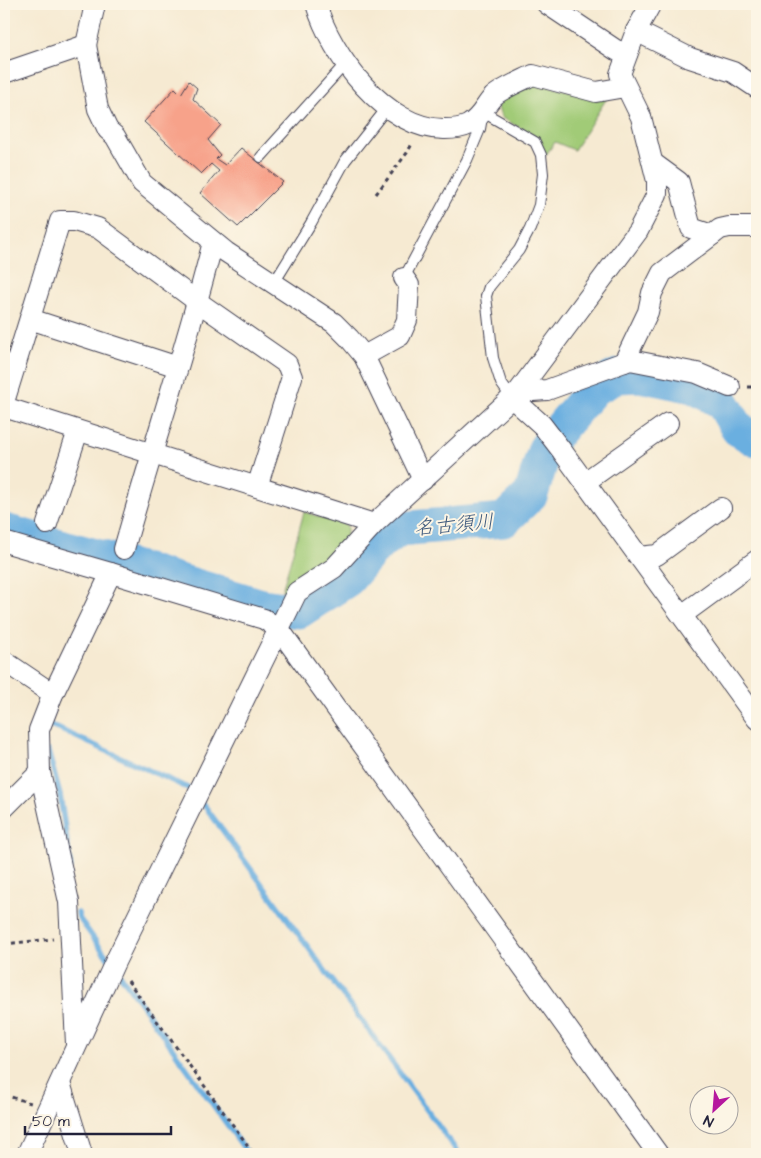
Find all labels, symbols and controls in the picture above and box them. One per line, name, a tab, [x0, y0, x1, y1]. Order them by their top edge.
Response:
water label: 名古須川	[413, 508, 495, 542]
north arrow	[688, 1086, 738, 1136]
scale bar	[25, 1103, 171, 1135]
text: N	[700, 1110, 717, 1132]
text: 50 m	[32, 1111, 70, 1132]

